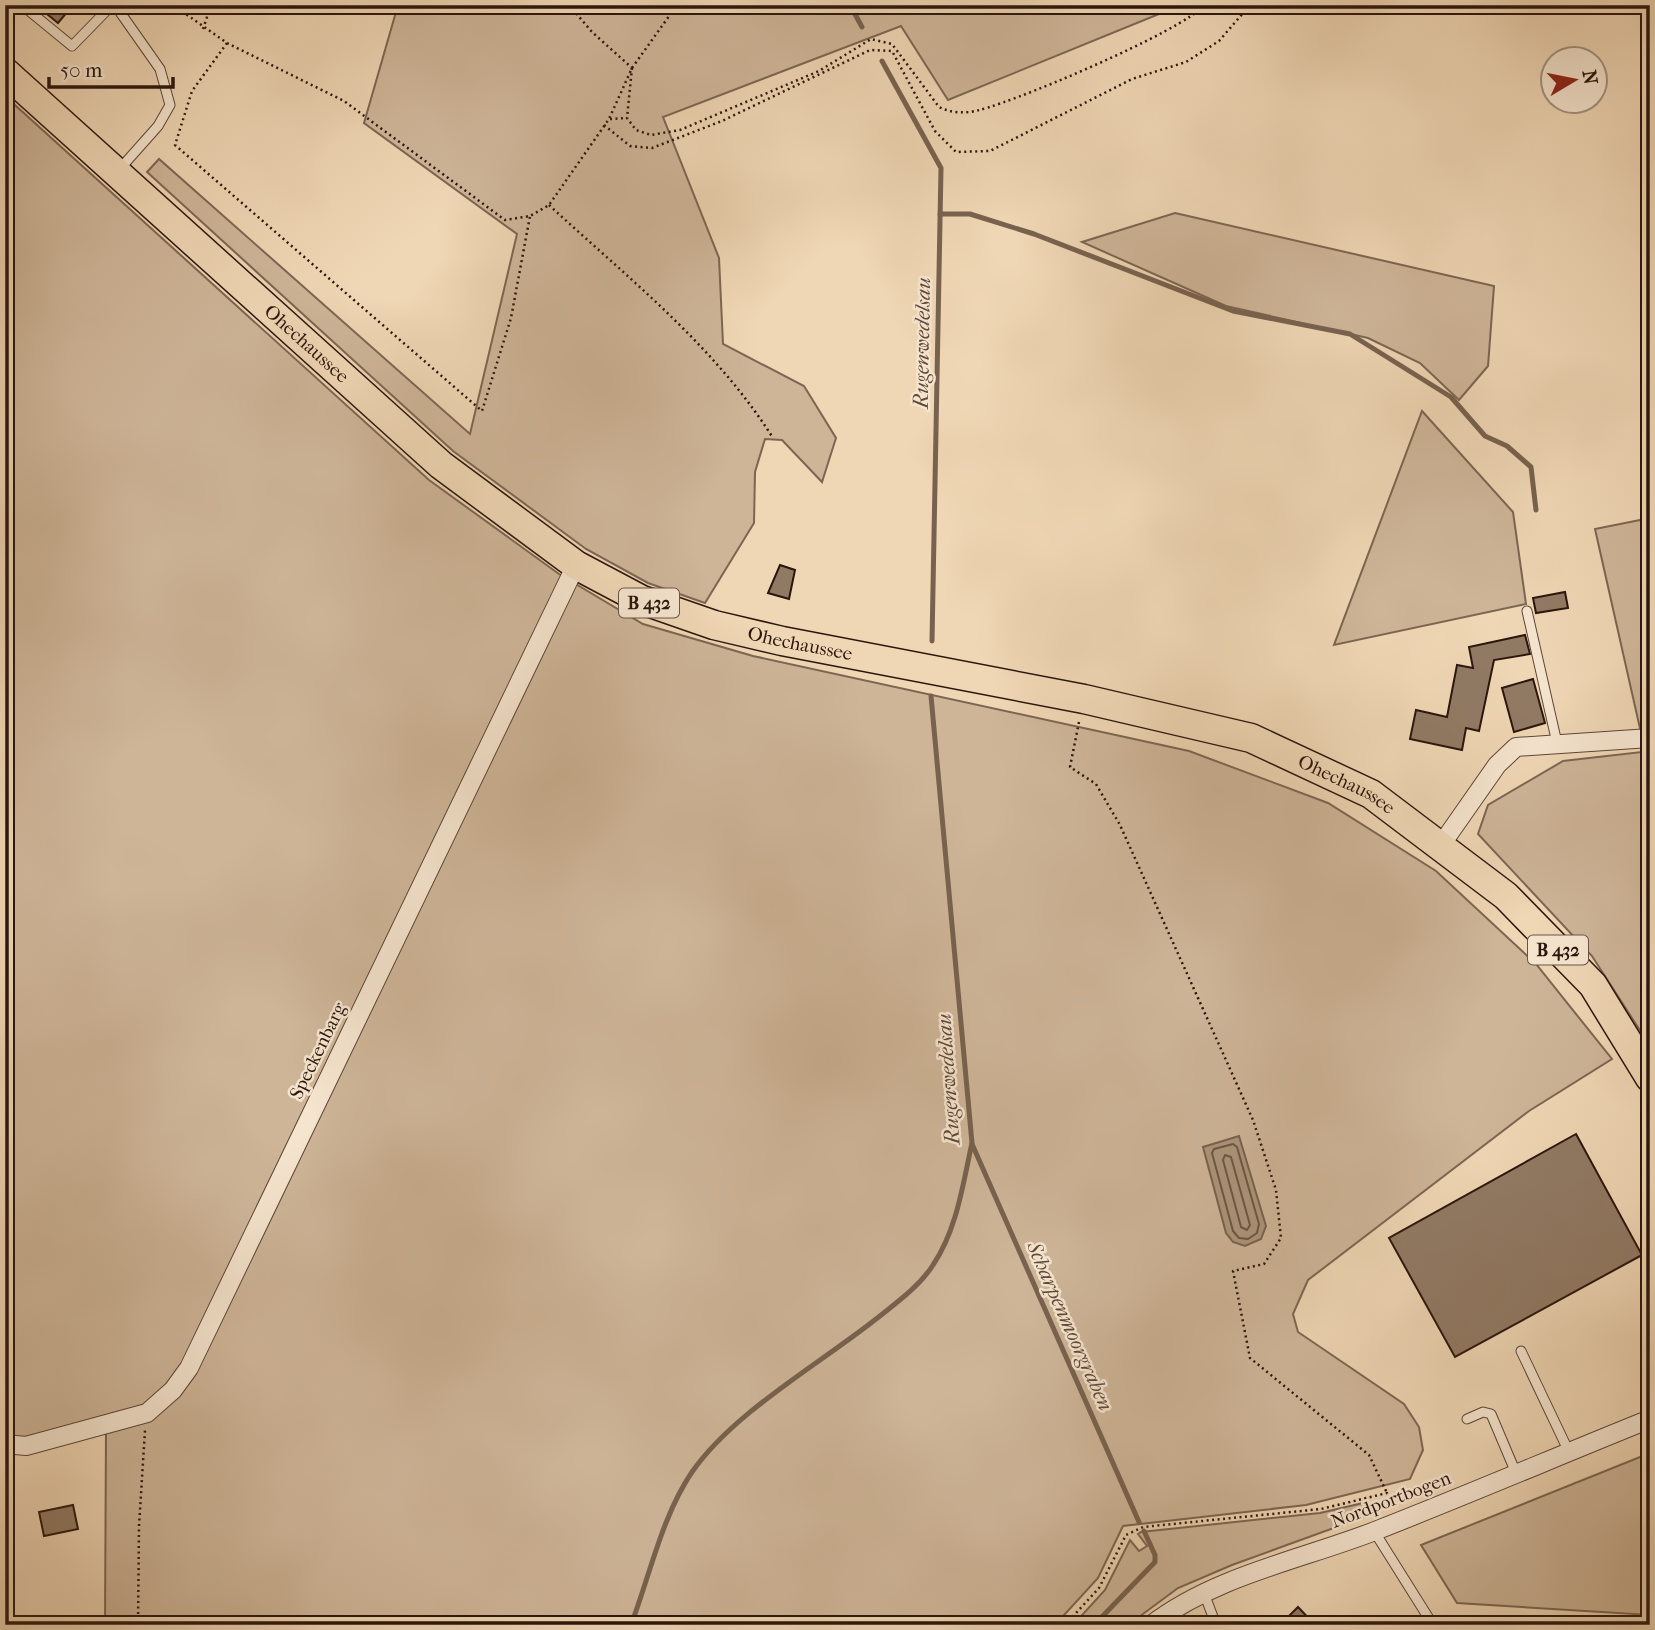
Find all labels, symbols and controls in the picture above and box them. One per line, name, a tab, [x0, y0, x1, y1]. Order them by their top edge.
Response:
scale bar	[49, 46, 173, 90]
north arrow	[1540, 46, 1610, 116]
text: 50 m	[60, 58, 103, 82]
text: N	[1578, 68, 1602, 87]
water label: Rugenwedelsau	[909, 277, 935, 411]
street label: Ohechaussee	[260, 300, 353, 388]
road number: B 432	[619, 588, 679, 618]
street label: Ohechaussee	[745, 622, 854, 665]
street label: Ohechaussee	[1294, 750, 1399, 819]
road number: B 432	[1528, 936, 1588, 965]
street label: Speckenbarg	[285, 998, 351, 1103]
water label: Rugenwedelsau	[931, 1013, 965, 1147]
water label: Scharpenmoorgraben	[1021, 1237, 1118, 1415]
street label: Nordportbogen	[1328, 1467, 1454, 1533]

